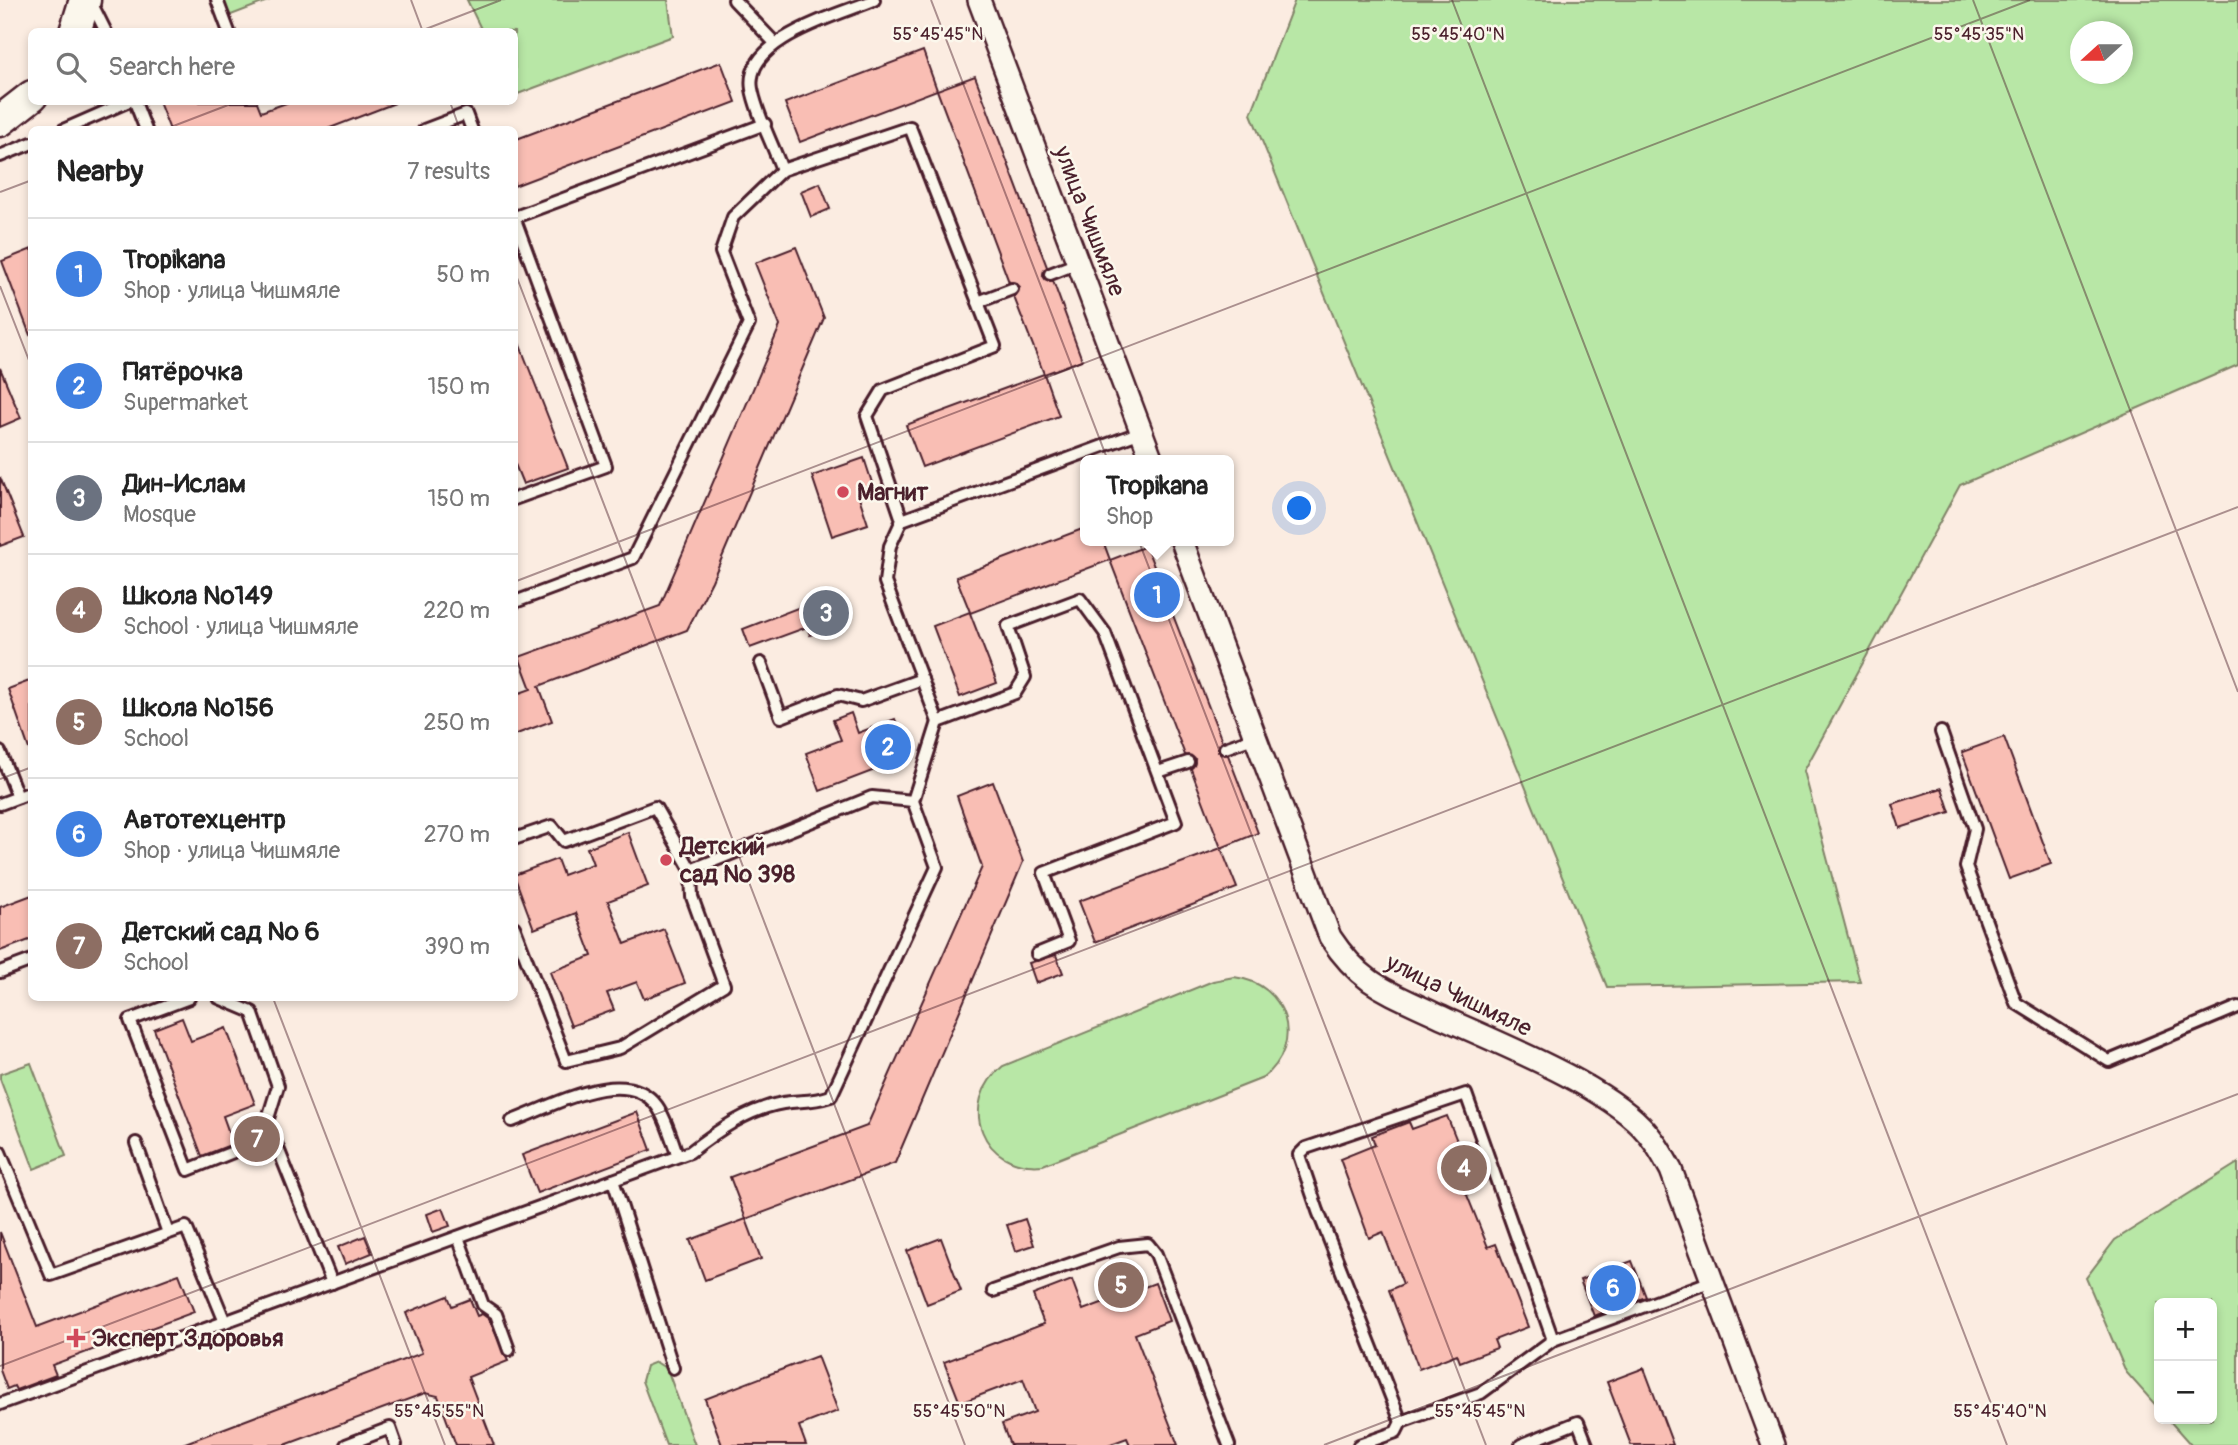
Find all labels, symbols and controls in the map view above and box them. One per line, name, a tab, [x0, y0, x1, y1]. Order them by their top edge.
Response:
north arrow	[2070, 21, 2133, 84]
text: 55°45'45"N	[893, 23, 983, 46]
text: 55°45'40"N	[1411, 23, 1505, 46]
text: 55°45'35"N	[1934, 23, 2024, 46]
search box	[28, 28, 518, 105]
icon: search	[52, 48, 90, 86]
text: Search here	[108, 51, 235, 83]
street label: улица Чишмяле	[1047, 141, 1132, 301]
text: Nearby	[56, 153, 143, 190]
text: 7 results	[407, 157, 490, 186]
text: Tropikana	[123, 244, 226, 276]
text: 1	[75, 260, 84, 289]
text: 50 m	[436, 260, 490, 289]
text: Shop · улица Чишмяле	[123, 276, 340, 305]
text: Пятёрочка	[123, 356, 243, 388]
text: 2	[73, 372, 85, 401]
text: 150 m	[427, 372, 490, 401]
text: Supermarket	[123, 388, 248, 417]
popup	[1080, 455, 1234, 546]
text: Дин-Ислам	[123, 468, 246, 500]
text: Tropikana	[1106, 470, 1208, 502]
place label: Магнит	[857, 478, 929, 507]
text: 3	[73, 484, 85, 513]
text: 150 m	[427, 484, 490, 513]
marker: Магнит	[835, 484, 851, 500]
your location	[1282, 491, 1316, 525]
text: Mosque	[123, 500, 196, 529]
text: Shop	[1106, 502, 1153, 531]
pin: 1	[1134, 569, 1180, 621]
text: Школа №149	[123, 580, 273, 612]
pin: 3	[803, 587, 849, 639]
text: 4	[72, 596, 86, 625]
text: 220 m	[423, 596, 490, 625]
text: School · улица Чишмяле	[123, 612, 358, 641]
text: Школа №156	[123, 692, 274, 724]
text: 5	[73, 708, 85, 737]
text: 250 m	[424, 708, 490, 737]
pin: 2	[865, 721, 911, 773]
text: School	[123, 724, 189, 753]
text: Автотехцентр	[123, 804, 286, 836]
text: 6	[72, 820, 86, 849]
text: 270 m	[424, 820, 490, 849]
place label: Детский сад № 398	[678, 832, 795, 889]
text: Shop · улица Чишмяле	[123, 836, 340, 865]
marker: Детский сад № 398	[658, 852, 674, 868]
text: Детский сад № 6	[123, 916, 320, 948]
text: 7	[73, 932, 85, 961]
text: 390 m	[424, 932, 490, 961]
street label: улица Чишмяле	[1380, 947, 1537, 1043]
text: School	[123, 948, 189, 977]
pin: 7	[234, 1113, 280, 1165]
pin: 4	[1441, 1142, 1487, 1194]
pin: 5	[1098, 1259, 1144, 1311]
pin: 6	[1590, 1262, 1636, 1314]
map controls	[2154, 1298, 2217, 1424]
button: +	[2154, 1298, 2217, 1361]
place label: Эксперт Здоровья	[92, 1324, 284, 1353]
marker: Эксперт Здоровья	[66, 1328, 86, 1348]
button: −	[2154, 1361, 2217, 1424]
text: 55°45'55"N	[394, 1400, 484, 1423]
text: 55°45'50"N	[913, 1400, 1005, 1423]
text: 55°45'45"N	[1435, 1400, 1525, 1423]
text: 55°45'40"N	[1953, 1400, 2047, 1423]

